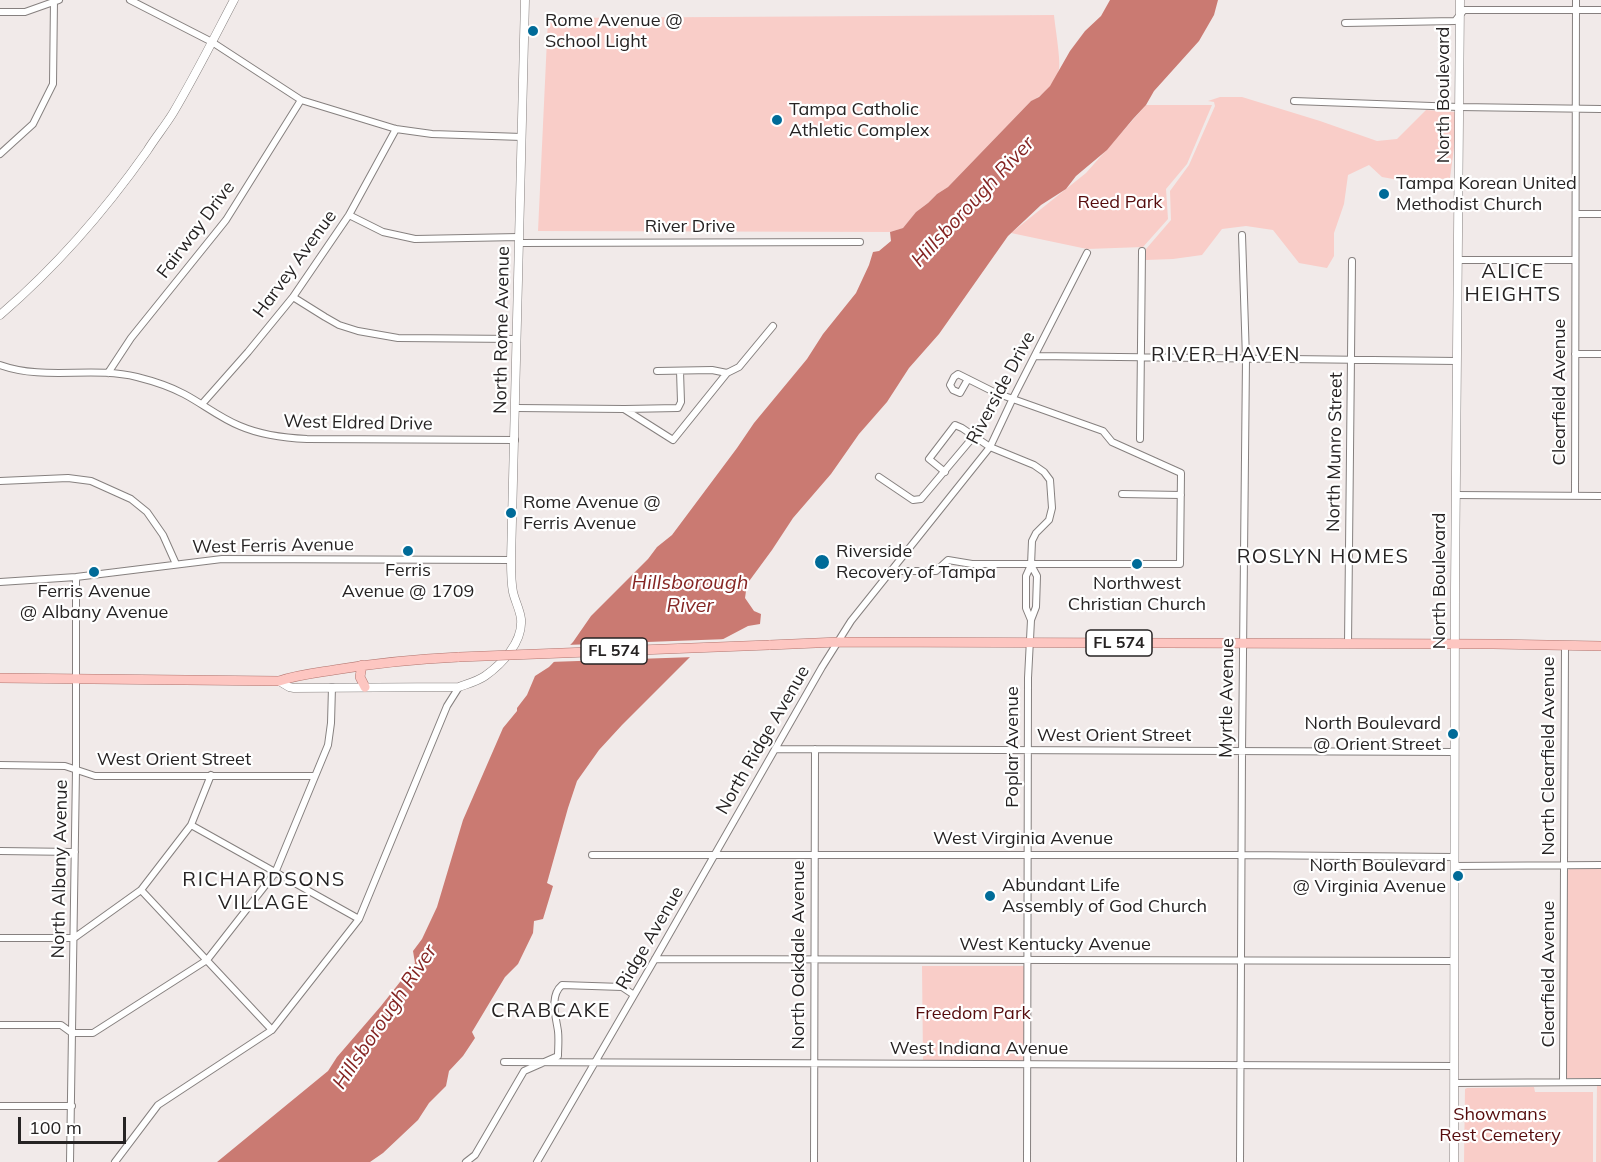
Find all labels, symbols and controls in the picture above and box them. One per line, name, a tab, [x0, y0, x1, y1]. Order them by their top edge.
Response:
place label: Rome Avenue @ School Light	[545, 10, 683, 52]
marker: Rome Avenue @ School Light	[526, 24, 540, 38]
street label: North Boulevard	[1433, 27, 1455, 163]
place label: Tampa Catholic Athletic Complex	[789, 99, 929, 142]
marker: Tampa Catholic Athletic Complex	[770, 113, 784, 127]
water label: Hillsborough River	[907, 132, 1039, 272]
place label: Tampa Korean United Methodist Church	[1396, 173, 1577, 216]
street label: Fairway Drive	[153, 177, 239, 283]
marker: Tampa Korean United Methodist Church	[1377, 187, 1391, 201]
park label: Reed Park	[1077, 192, 1163, 214]
street label: Harvey Avenue	[249, 206, 341, 322]
street label: River Drive	[645, 216, 735, 238]
street label: North Rome Avenue	[490, 246, 514, 414]
district label: ALICE HEIGHTS	[1465, 260, 1561, 307]
street label: Clearfield Avenue	[1549, 319, 1571, 465]
street label: Riverside Drive	[962, 328, 1040, 448]
district label: RIVER HAVEN	[1151, 343, 1301, 367]
street label: North Munro Street	[1323, 372, 1347, 532]
street label: West Eldred Drive	[283, 411, 433, 435]
place label: Rome Avenue @ Ferris Avenue	[523, 492, 661, 534]
marker: Rome Avenue @ Ferris Avenue	[504, 506, 518, 520]
street label: North Boulevard	[1429, 513, 1451, 649]
street label: West Ferris Avenue	[192, 534, 354, 558]
place label: Riverside Recovery of Tampa	[836, 541, 996, 584]
marker: Ferris Avenue @ 1709	[401, 544, 415, 558]
district label: ROSLYN HOMES	[1237, 545, 1409, 569]
marker: Riverside Recovery of Tampa	[813, 553, 831, 571]
marker: Northwest Christian Church	[1130, 557, 1144, 571]
place label: Ferris Avenue @ 1709	[342, 560, 474, 602]
marker: Ferris Avenue @ Albany Avenue	[87, 565, 101, 579]
water label: Hillsborough River	[632, 571, 748, 618]
place label: Northwest Christian Church	[1068, 573, 1206, 616]
place label: Ferris Avenue @ Albany Avenue	[20, 581, 168, 624]
road number: FL 574	[1086, 630, 1152, 656]
road number: FL 574	[581, 638, 647, 664]
street label: Myrtle Avenue	[1215, 638, 1239, 758]
street label: North Clearfield Avenue	[1538, 656, 1560, 856]
street label: North Ridge Avenue	[712, 662, 814, 818]
street label: Poplar Avenue	[1002, 686, 1024, 808]
place label: North Boulevard @ Orient Street	[1304, 713, 1441, 756]
street label: West Orient Street	[1037, 725, 1191, 747]
marker: North Boulevard @ Orient Street	[1446, 727, 1460, 741]
street label: West Orient Street	[97, 749, 251, 771]
street label: North Albany Avenue	[48, 779, 72, 959]
street label: West Virginia Avenue	[933, 828, 1113, 850]
place label: North Boulevard @ Virginia Avenue	[1292, 855, 1446, 898]
street label: North Oakdale Avenue	[788, 860, 810, 1050]
district label: RICHARDSONS VILLAGE	[182, 868, 346, 915]
marker: North Boulevard @ Virginia Avenue	[1451, 869, 1465, 883]
place label: Abundant Life Assembly of God Church	[1002, 875, 1207, 918]
street label: Ridge Avenue	[612, 883, 688, 993]
marker: Abundant Life Assembly of God Church	[983, 889, 997, 903]
street label: Clearfield Avenue	[1538, 901, 1560, 1047]
street label: West Kentucky Avenue	[959, 934, 1151, 956]
water label: Hillsborough River	[328, 940, 442, 1094]
district label: CRABCAKE	[491, 999, 611, 1023]
park label: Freedom Park	[915, 1003, 1031, 1025]
street label: West Indiana Avenue	[890, 1038, 1068, 1060]
park label: Showmans Rest Cemetery	[1439, 1104, 1561, 1146]
scale bar	[21, 1105, 129, 1143]
text: 100 m	[29, 1116, 82, 1139]

